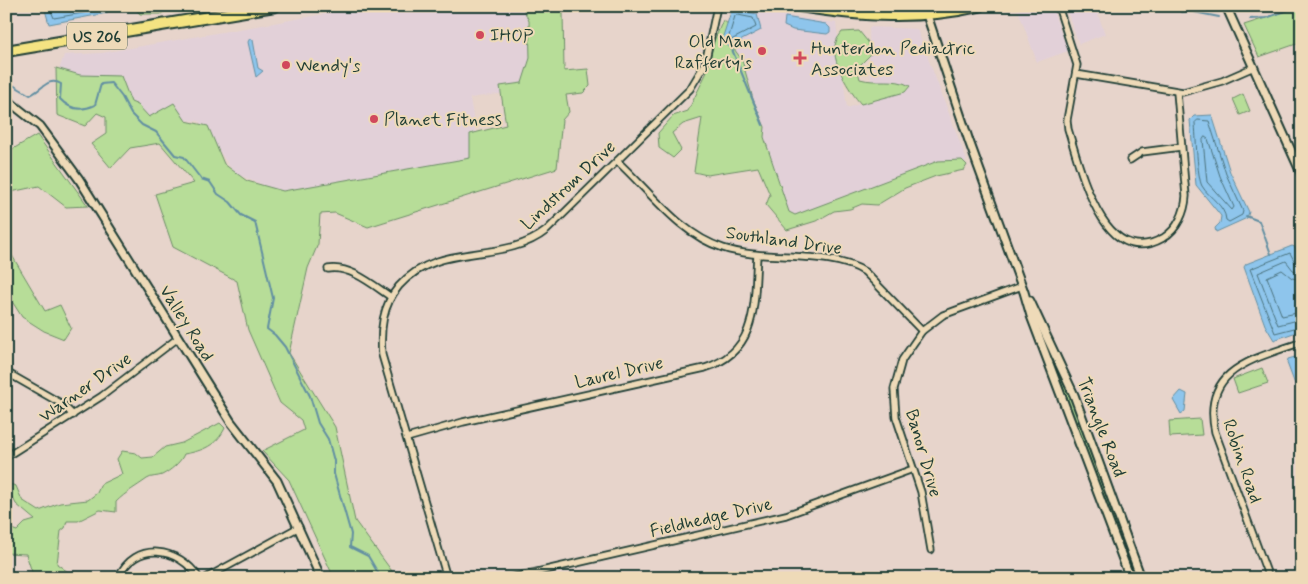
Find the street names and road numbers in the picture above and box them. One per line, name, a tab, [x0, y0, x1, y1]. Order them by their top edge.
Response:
road number: US 206	[67, 22, 127, 50]
street label: Lindstrom Drive	[516, 136, 621, 236]
street label: Southland Drive	[724, 221, 843, 261]
street label: Valley Road	[153, 281, 219, 366]
street label: Warner Drive	[35, 347, 137, 429]
street label: Laurel Drive	[573, 351, 666, 395]
street label: Triangle Road	[1071, 374, 1131, 481]
street label: Banor Drive	[899, 407, 947, 500]
street label: Robin Road	[1216, 416, 1268, 507]
street label: Fieldhedge Drive	[648, 492, 775, 545]

